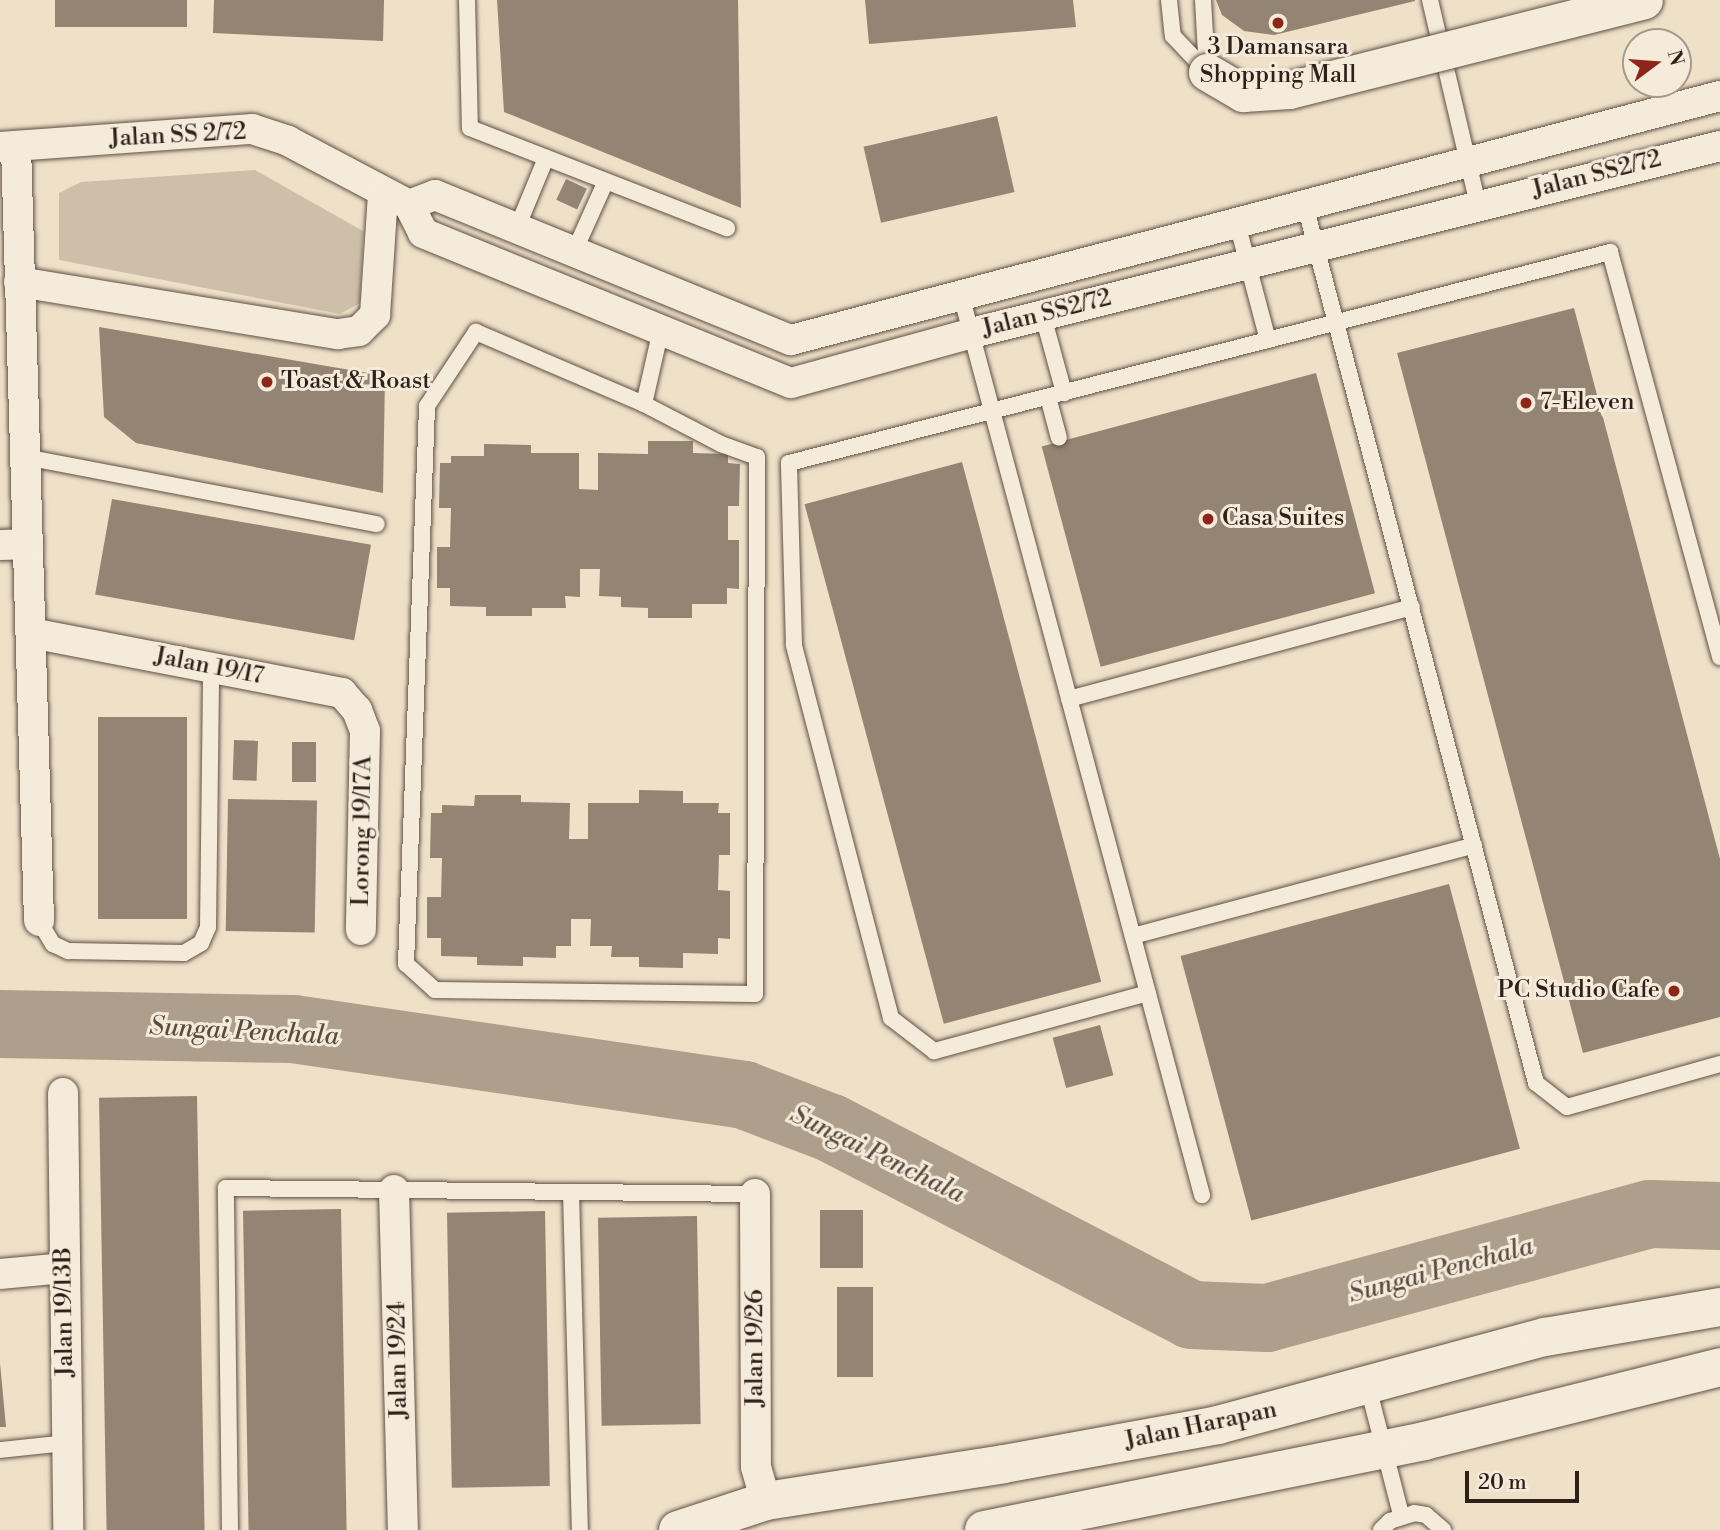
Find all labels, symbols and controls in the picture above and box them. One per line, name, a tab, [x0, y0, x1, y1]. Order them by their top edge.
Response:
marker: 3 Damansara Shopping Mall	[1270, 15, 1286, 31]
north arrow	[1622, 28, 1692, 98]
place label: 3 Damansara Shopping Mall	[1200, 34, 1356, 90]
text: N	[1662, 47, 1689, 68]
street label: Jalan SS 2/72	[109, 118, 247, 154]
street label: Jalan SS2/72	[1529, 145, 1665, 205]
street label: Jalan SS2/72	[979, 284, 1115, 344]
place label: Toast & Roast	[281, 368, 431, 396]
marker: Toast & Roast	[259, 374, 275, 390]
place label: 7-Eleven	[1540, 389, 1635, 417]
marker: 7-Eleven	[1518, 395, 1534, 411]
place label: Casa Suites	[1222, 505, 1344, 533]
marker: Casa Suites	[1200, 511, 1216, 527]
street label: Jalan 19/17	[152, 642, 266, 692]
street label: Lorong 19/17A	[347, 755, 379, 907]
place label: PC Studio Cafe	[1497, 977, 1660, 1005]
marker: PC Studio Cafe	[1666, 983, 1682, 999]
water label: Sungai Penchala	[148, 1011, 340, 1053]
water label: Sungai Penchala	[785, 1099, 969, 1211]
water label: Sungai Penchala	[1345, 1231, 1537, 1311]
street label: Jalan 19/13B	[49, 1247, 81, 1377]
street label: Jalan 19/26	[742, 1289, 770, 1407]
street label: Jalan 19/24	[384, 1301, 414, 1419]
street label: Jalan Harapan	[1122, 1396, 1280, 1456]
scale bar	[1468, 1456, 1582, 1500]
text: 20 m	[1478, 1470, 1527, 1496]

